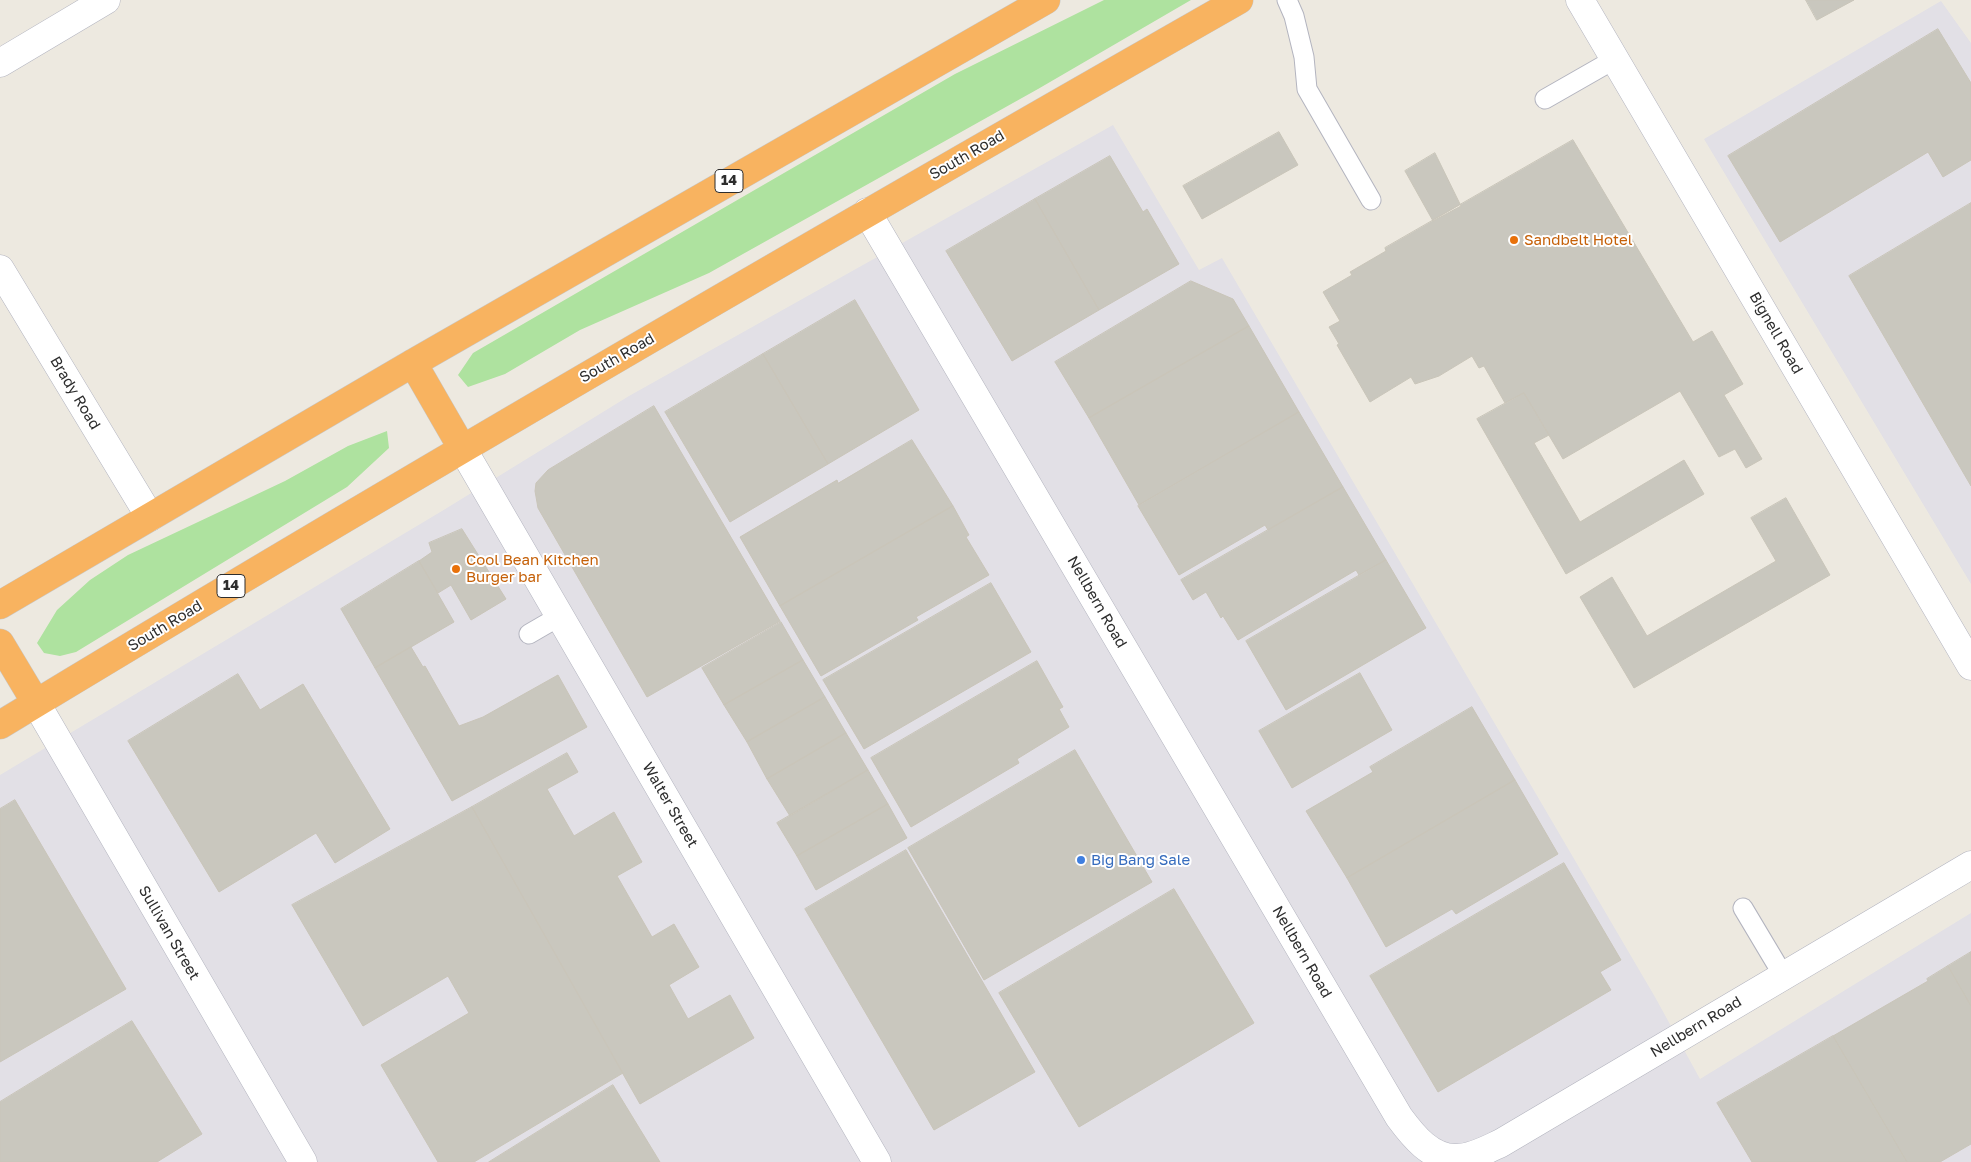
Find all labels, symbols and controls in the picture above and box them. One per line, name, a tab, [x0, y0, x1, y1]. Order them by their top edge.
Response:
street label: South Road	[926, 126, 1008, 184]
road number: 14	[715, 170, 743, 192]
place label: Sandbelt Hotel	[1524, 231, 1633, 249]
marker: Sandbelt Hotel	[1508, 234, 1520, 246]
street label: Bignell Road	[1745, 289, 1807, 377]
street label: South Road	[576, 329, 658, 387]
street label: Brady Road	[46, 353, 104, 433]
place label: Cool Bean Kitchen Burger bar	[466, 551, 599, 586]
street label: Nellbern Road	[1063, 553, 1131, 651]
marker: Cool Bean Kitchen Burger bar	[450, 563, 462, 575]
road number: 14	[217, 574, 245, 598]
street label: South Road	[125, 597, 205, 655]
street label: Walter Street	[638, 759, 702, 851]
place label: Big Bang Sale	[1091, 851, 1190, 869]
marker: Big Bang Sale	[1075, 854, 1087, 866]
street label: Sullivan Street	[135, 883, 203, 983]
street label: Nellbern Road	[1268, 903, 1336, 1001]
street label: Nellbern Road	[1647, 993, 1745, 1061]

